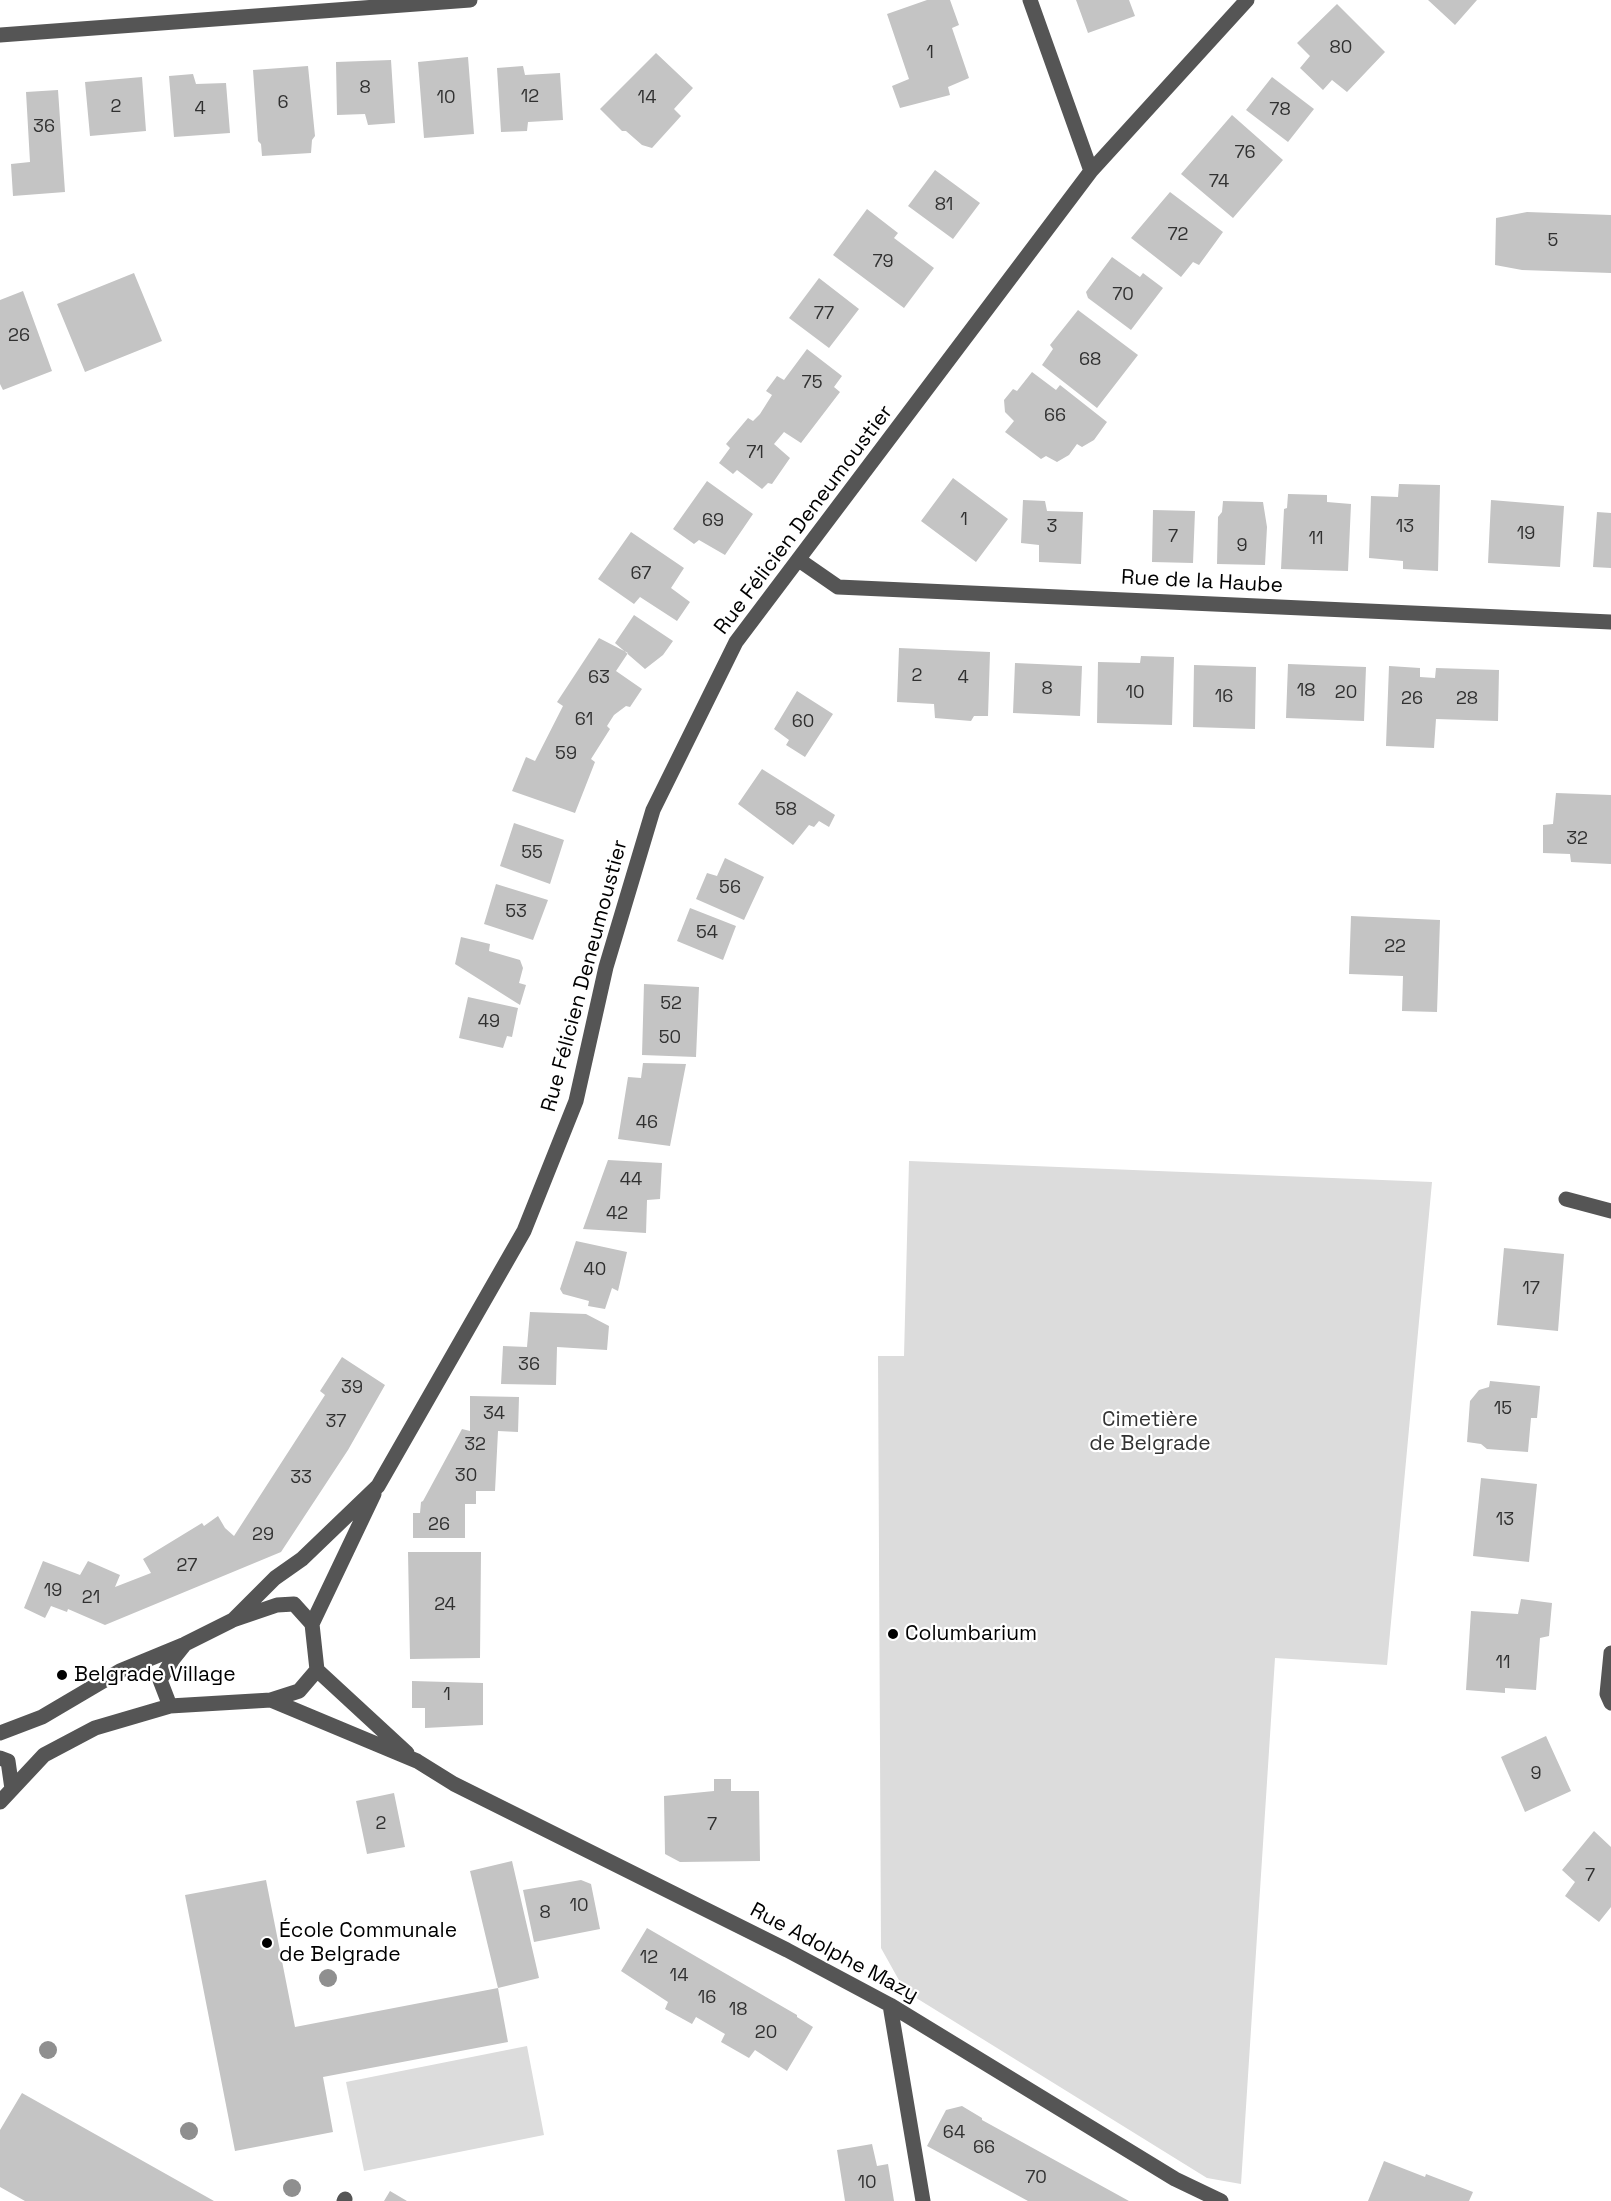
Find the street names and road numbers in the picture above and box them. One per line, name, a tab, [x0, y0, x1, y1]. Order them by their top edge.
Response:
street label: Rue Félicien Deneumoustier	[709, 400, 899, 640]
street label: Rue de la Haube	[1120, 565, 1284, 599]
street label: Rue Félicien Deneumoustier	[537, 837, 633, 1115]
street label: Rue Adolphe Mazy	[745, 1898, 923, 2008]

